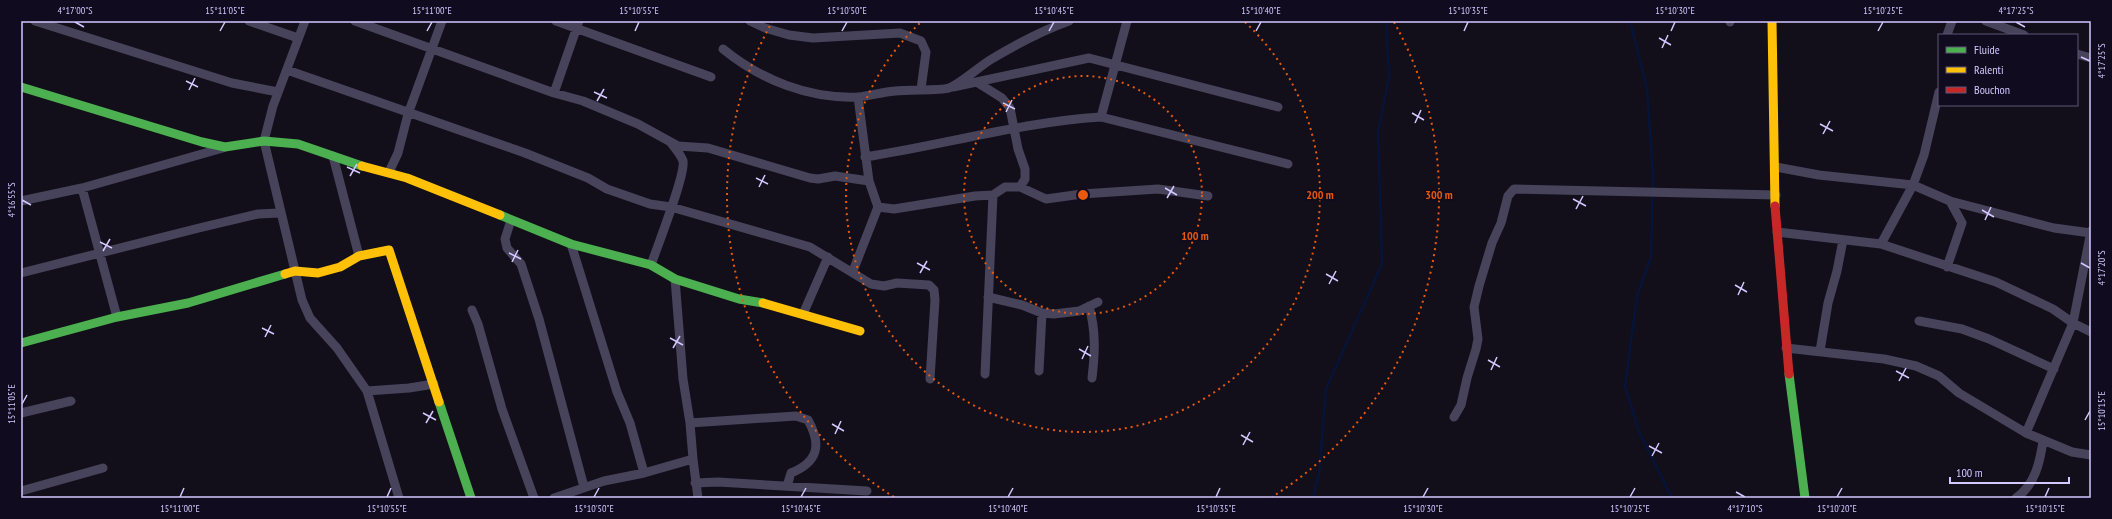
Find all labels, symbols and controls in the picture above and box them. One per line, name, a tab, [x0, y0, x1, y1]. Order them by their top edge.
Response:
text: 4°17'00"S	[58, 4, 92, 17]
text: 15°11'05"E	[205, 4, 245, 17]
text: 15°11'00"E	[412, 4, 452, 17]
text: 15°10'55"E	[619, 4, 659, 17]
text: 15°10'50"E	[827, 4, 867, 17]
text: 15°10'45"E	[1034, 4, 1074, 17]
text: 15°10'40"E	[1241, 4, 1281, 17]
text: 15°10'35"E	[1448, 4, 1488, 17]
text: 15°10'30"E	[1655, 4, 1695, 17]
text: 15°10'25"E	[1863, 4, 1903, 17]
text: 4°17'25"S	[1999, 4, 2033, 17]
legend	[1938, 34, 2078, 106]
text: Fluide	[1974, 42, 2000, 57]
text: 4°17'25"S	[2095, 44, 2108, 78]
text: Ralenti	[1974, 62, 2003, 77]
text: Bouchon	[1974, 82, 2010, 97]
text: 4°16'55"S	[5, 183, 18, 217]
text: 200 m	[1306, 187, 1334, 202]
text: 300 m	[1425, 187, 1453, 202]
centre of rings	[1076, 188, 1090, 202]
text: 100 m	[1181, 228, 1209, 243]
text: 4°17'20"S	[2095, 251, 2108, 285]
text: 15°11'05"E	[5, 384, 18, 424]
text: 15°10'15"E	[2095, 391, 2108, 431]
scale bar	[1950, 459, 2069, 485]
text: 100 m	[1956, 465, 1983, 480]
text: 15°11'00"E	[160, 502, 200, 515]
text: 15°10'55"E	[367, 502, 407, 515]
text: 15°10'50"E	[574, 502, 614, 515]
text: 15°10'45"E	[781, 502, 821, 515]
text: 15°10'40"E	[988, 502, 1028, 515]
text: 15°10'35"E	[1196, 502, 1236, 515]
text: 15°10'30"E	[1403, 502, 1443, 515]
text: 15°10'25"E	[1610, 502, 1650, 515]
text: 4°17'10"S	[1728, 502, 1762, 515]
text: 15°10'20"E	[1817, 502, 1857, 515]
text: 15°10'15"E	[2025, 502, 2065, 515]

